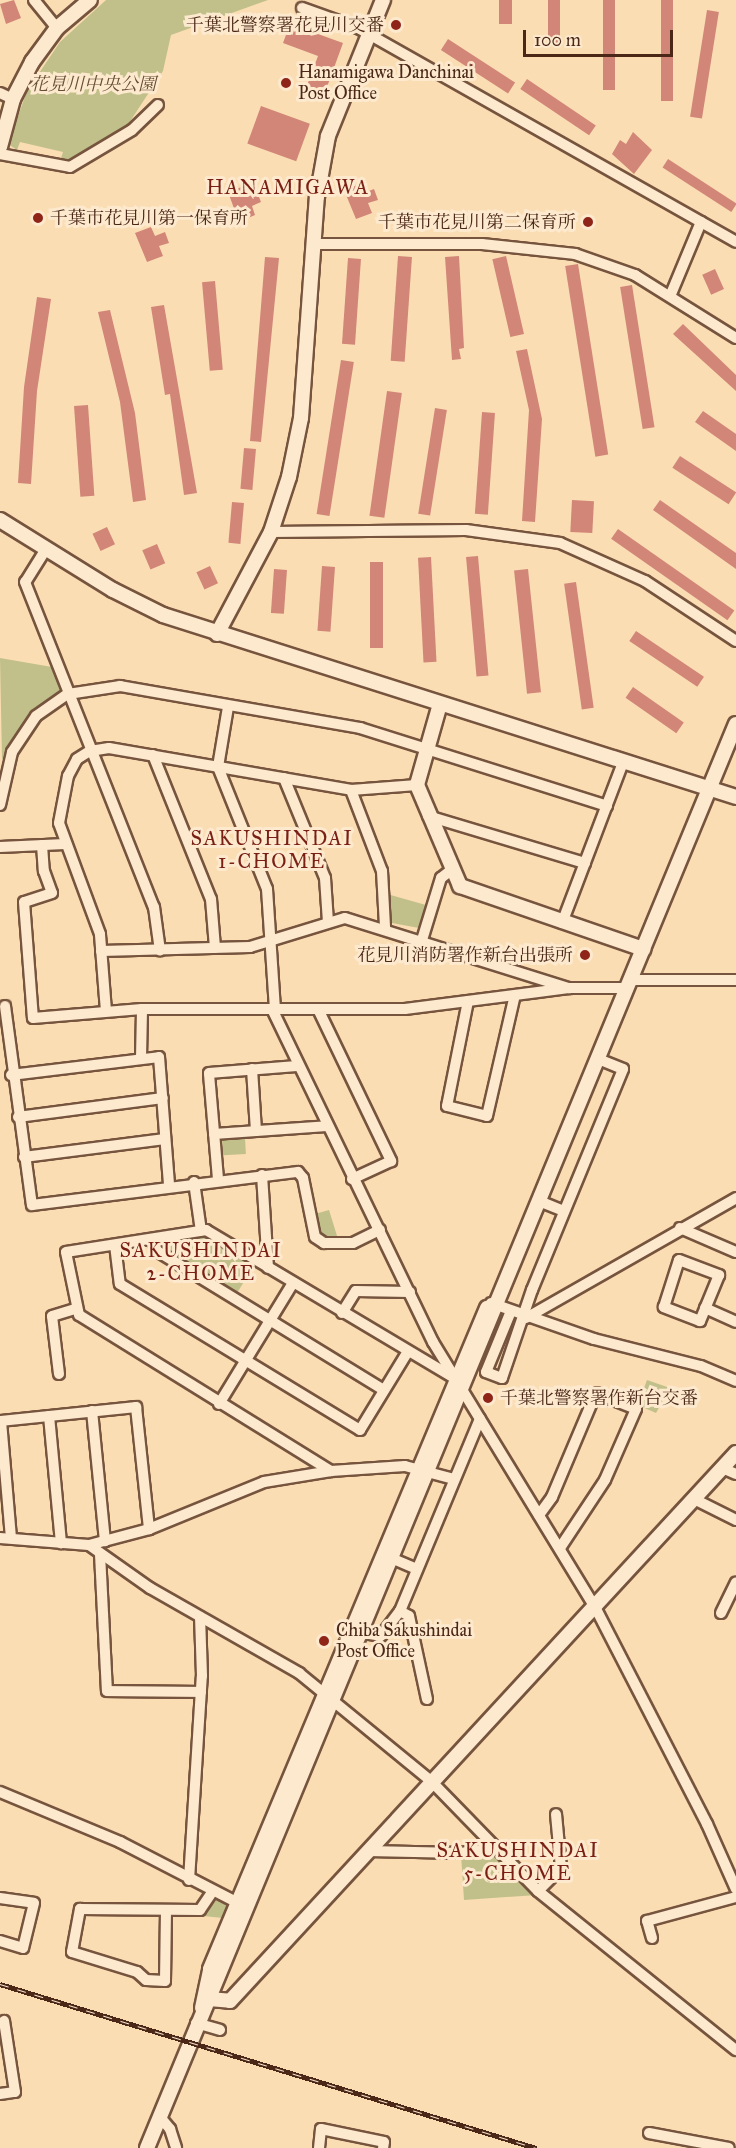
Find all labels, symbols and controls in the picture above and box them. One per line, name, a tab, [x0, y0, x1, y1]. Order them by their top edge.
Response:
place label: 千葉北警察署花見川交番	[186, 14, 384, 36]
marker: 千葉北警察署花見川交番	[389, 18, 403, 32]
scale bar	[526, 18, 676, 56]
text: 100 m	[534, 29, 581, 51]
place label: Hanamigawa Danchinai Post Office	[298, 62, 474, 104]
park label: 花見川中央公園	[30, 73, 156, 95]
marker: Hanamigawa Danchinai Post Office	[279, 76, 293, 90]
district label: HANAMIGAWA	[206, 175, 370, 199]
place label: 千葉市花見川第一保育所	[50, 207, 248, 229]
marker: 千葉市花見川第一保育所	[31, 211, 45, 225]
place label: 千葉市花見川第二保育所	[378, 211, 576, 233]
marker: 千葉市花見川第二保育所	[581, 215, 595, 229]
district label: SAKUSHINDAI 1-CHOME	[191, 826, 353, 873]
place label: 花見川消防署作新台出張所	[357, 944, 573, 966]
marker: 花見川消防署作新台出張所	[578, 948, 592, 962]
district label: SAKUSHINDAI 2-CHOME	[120, 1238, 282, 1285]
place label: 千葉北警察署作新台交番	[500, 1387, 698, 1409]
marker: 千葉北警察署作新台交番	[481, 1391, 495, 1405]
place label: Chiba Sakushindai Post Office	[336, 1620, 472, 1662]
marker: Chiba Sakushindai Post Office	[317, 1634, 331, 1648]
district label: SAKUSHINDAI 5-CHOME	[437, 1839, 599, 1886]

